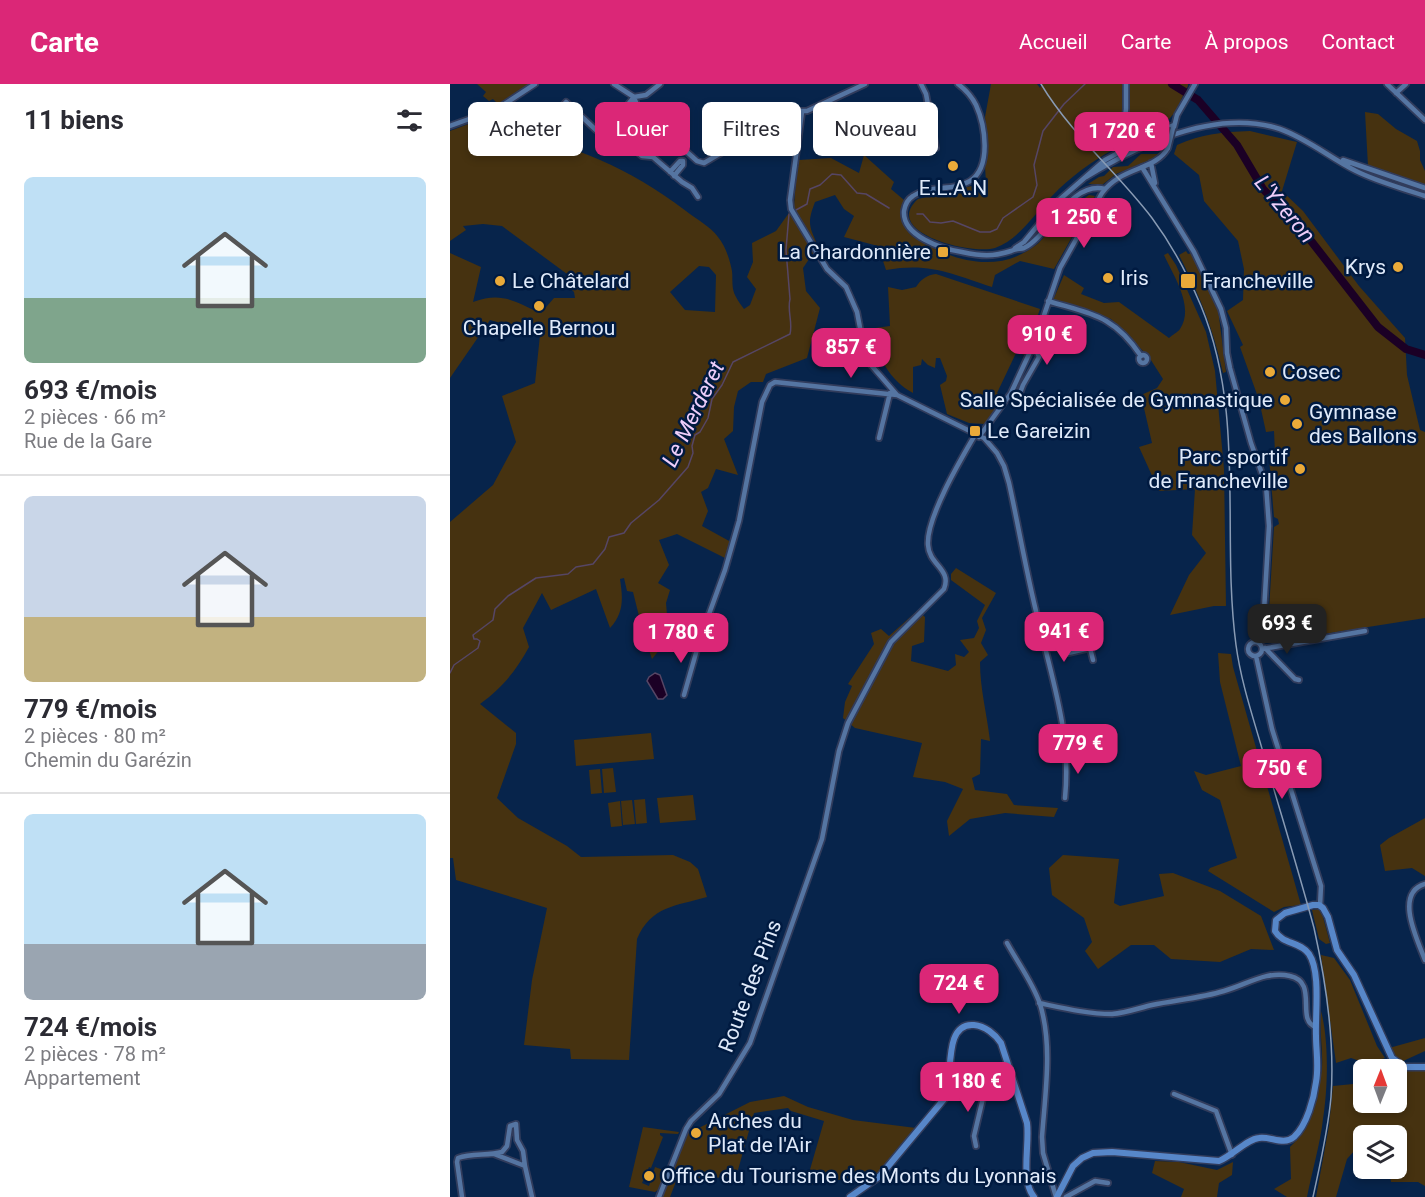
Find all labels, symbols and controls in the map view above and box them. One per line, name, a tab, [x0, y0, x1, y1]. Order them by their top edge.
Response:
text: Carte	[30, 26, 99, 59]
text: Accueil	[1019, 30, 1088, 54]
text: Carte	[1121, 30, 1171, 54]
text: À propos	[1204, 30, 1289, 54]
text: Contact	[1322, 30, 1395, 54]
chip: Acheter	[468, 102, 583, 156]
chip: Louer	[595, 102, 690, 156]
chip: Filtres	[702, 102, 801, 156]
chip: Nouveau	[813, 102, 938, 156]
icon: filters	[393, 104, 426, 137]
text: 11 biens	[24, 105, 124, 135]
pin: 1 720 €	[1067, 112, 1177, 163]
text: 1 720 €	[1088, 119, 1156, 143]
marker: E.L.A.N	[946, 159, 960, 173]
water label: L'Yzeron	[1250, 170, 1320, 248]
place label: E.L.A.N	[919, 176, 987, 200]
pin: 1 250 €	[1029, 198, 1139, 249]
text: 1 250 €	[1050, 205, 1118, 229]
icon: home	[171, 216, 279, 324]
place label: La Chardonnière	[778, 240, 931, 264]
marker: La Chardonnière	[936, 245, 950, 259]
place label: Krys	[1345, 255, 1386, 279]
marker: Krys	[1391, 260, 1405, 274]
place label: Iris	[1120, 266, 1149, 290]
place label: Le Châtelard	[512, 269, 630, 293]
place label: Francheville	[1202, 269, 1313, 293]
marker: Iris	[1101, 271, 1115, 285]
marker: Francheville	[1179, 272, 1197, 290]
marker: Le Châtelard	[493, 274, 507, 288]
marker: Chapelle Bernou	[532, 299, 546, 313]
pin: 910 €	[1005, 315, 1089, 366]
place label: Chapelle Bernou	[463, 316, 615, 340]
text: 910 €	[1022, 322, 1072, 346]
pin: 857 €	[809, 328, 893, 379]
text: 857 €	[826, 335, 876, 359]
water label: Le Merderet	[657, 356, 730, 471]
place label: Cosec	[1282, 360, 1341, 384]
marker: Cosec	[1263, 365, 1277, 379]
text: 693 €/mois	[24, 375, 157, 405]
place label: Salle Spécialisée de Gymnastique	[960, 388, 1273, 412]
marker: Salle Spécialisée de Gymnastique	[1278, 393, 1292, 407]
place label: Gymnase des Ballons	[1309, 400, 1417, 448]
text: 2 pièces · 66 m²	[24, 405, 166, 429]
marker: Gymnase des Ballons	[1290, 417, 1304, 431]
place label: Le Gareizin	[987, 419, 1091, 443]
marker: Le Gareizin	[968, 424, 982, 438]
text: Rue de la Gare	[24, 429, 152, 453]
place label: Parc sportif de Francheville	[1149, 445, 1289, 493]
marker: Parc sportif de Francheville	[1293, 462, 1307, 476]
icon: home	[171, 535, 279, 643]
pin: 693 €	[1245, 604, 1329, 655]
text: 693 €	[1262, 611, 1312, 635]
pin: 941 €	[1022, 612, 1106, 663]
pin: 1 780 €	[626, 613, 736, 664]
text: 941 €	[1039, 619, 1089, 643]
text: 1 780 €	[647, 620, 715, 644]
text: 779 €/mois	[24, 694, 157, 724]
text: 2 pièces · 80 m²	[24, 724, 166, 748]
pin: 779 €	[1036, 724, 1120, 775]
text: 779 €	[1053, 731, 1103, 755]
text: Chemin du Garézin	[24, 748, 192, 772]
pin: 750 €	[1240, 749, 1324, 800]
text: 750 €	[1257, 756, 1307, 780]
icon: home	[171, 853, 279, 961]
street label: Route des Pins	[714, 917, 786, 1055]
pin: 724 €	[917, 964, 1001, 1015]
text: 724 €	[934, 971, 984, 995]
text: 724 €/mois	[24, 1012, 157, 1042]
text: 2 pièces · 78 m²	[24, 1042, 166, 1066]
north arrow	[1353, 1059, 1407, 1113]
map controls	[1353, 1059, 1407, 1179]
pin: 1 180 €	[913, 1062, 1023, 1113]
text: Appartement	[24, 1066, 141, 1090]
text: 1 180 €	[934, 1069, 1002, 1093]
place label: Arches du Plat de l'Air	[708, 1109, 812, 1157]
button: layers	[1353, 1125, 1407, 1179]
marker: Arches du Plat de l'Air	[689, 1126, 703, 1140]
place label: Office du Tourisme des Monts du Lyonnais	[661, 1164, 1057, 1188]
marker: Office du Tourisme des Monts du Lyonnais	[642, 1169, 656, 1183]

